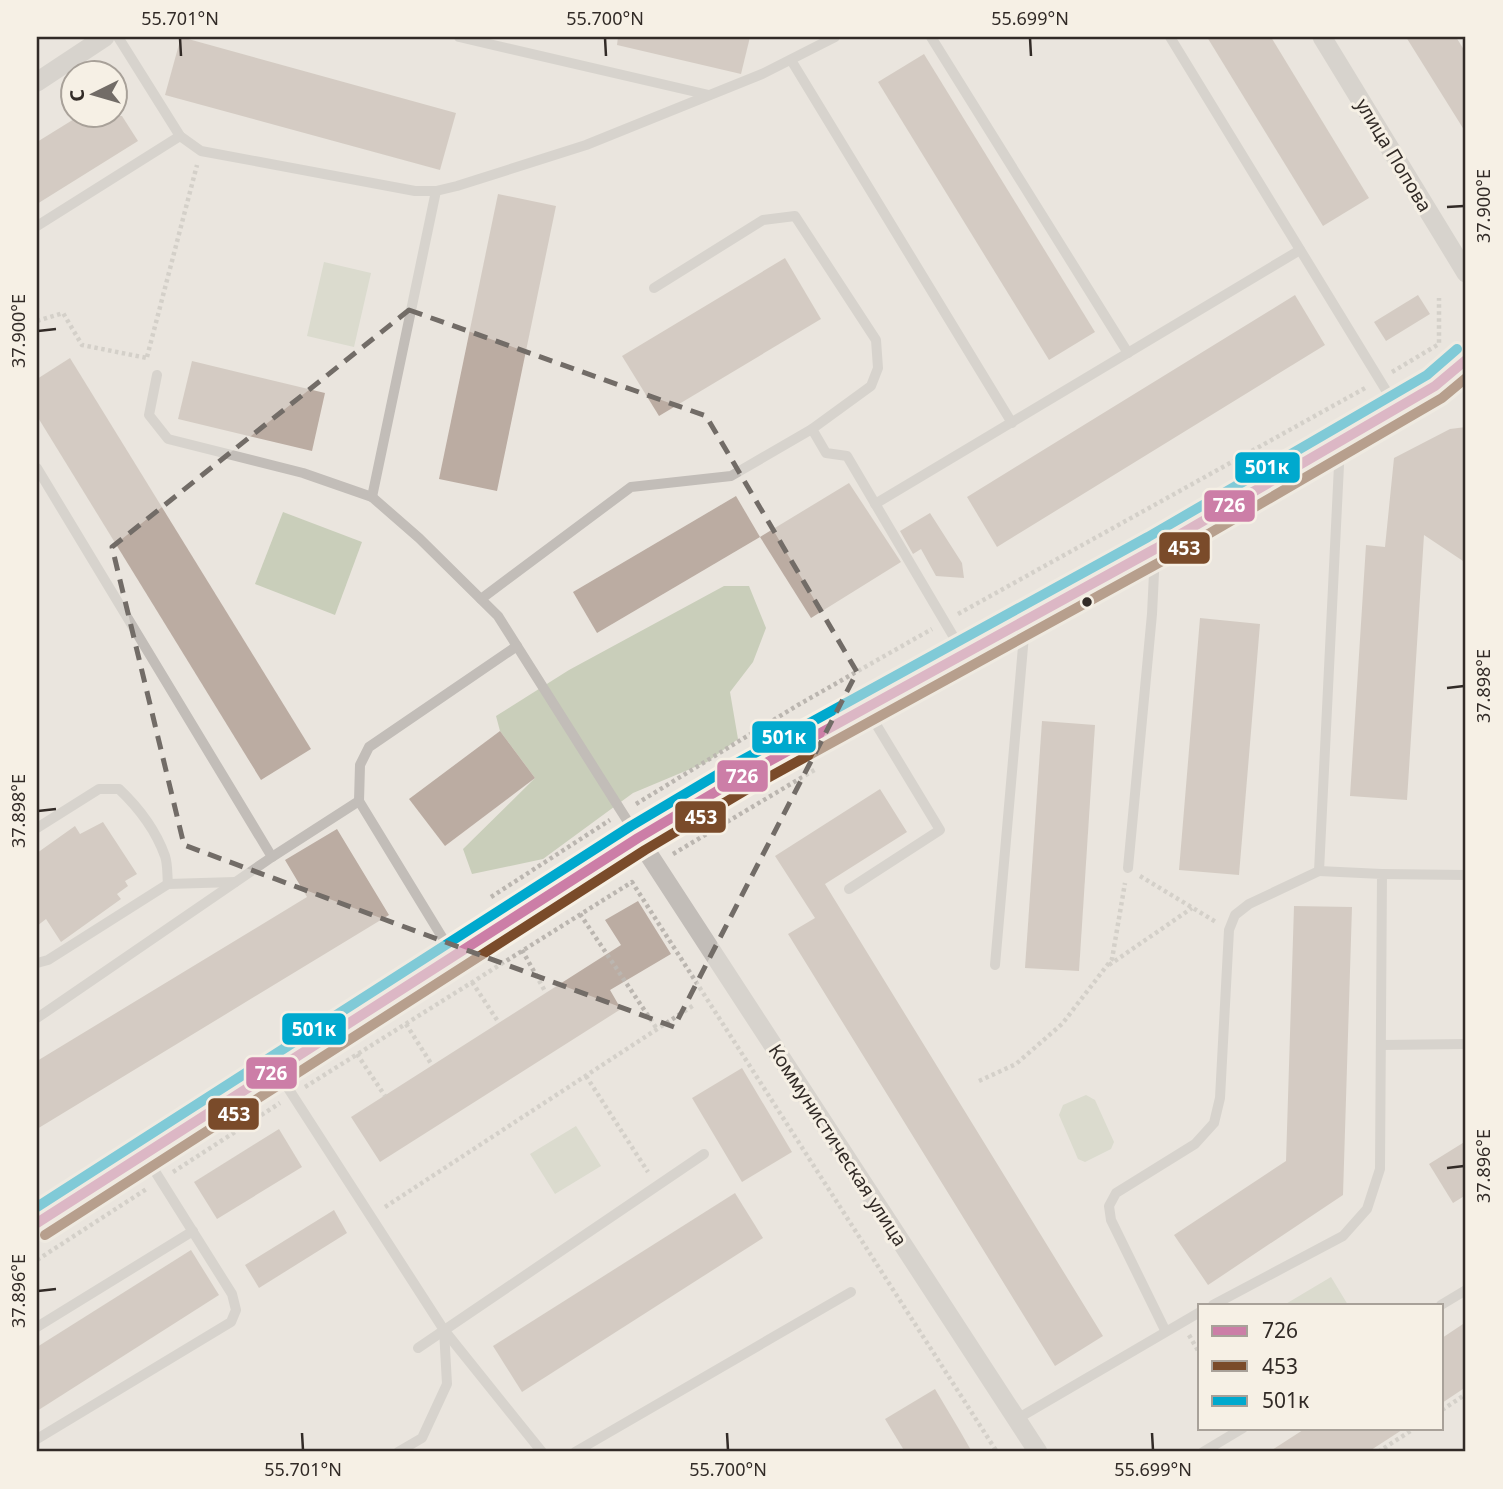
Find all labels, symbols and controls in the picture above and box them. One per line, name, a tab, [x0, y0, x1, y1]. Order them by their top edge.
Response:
text: 55.701°N	[141, 6, 219, 30]
text: 55.700°N	[566, 6, 644, 30]
text: 55.699°N	[991, 6, 1069, 30]
north arrow	[60, 60, 130, 130]
text: С	[64, 88, 91, 103]
street label: улица Попова	[1350, 93, 1438, 217]
text: 37.900°E	[1471, 169, 1495, 243]
text: 37.900°E	[6, 294, 30, 368]
line badge: 501к	[1234, 451, 1301, 484]
text: 501к	[1245, 454, 1289, 480]
line badge: 726	[1203, 489, 1256, 523]
text: 726	[1213, 492, 1245, 518]
line badge: 453	[1158, 531, 1211, 565]
text: 453	[1168, 535, 1200, 561]
unlabelled marker	[1080, 595, 1094, 609]
text: 37.898°E	[1471, 649, 1495, 723]
line badge: 501к	[751, 720, 817, 754]
text: 501к	[762, 724, 806, 750]
line badge: 726	[716, 759, 769, 793]
text: 726	[726, 763, 758, 789]
text: 37.898°E	[6, 774, 30, 848]
line badge: 453	[674, 800, 727, 834]
text: 453	[685, 804, 717, 830]
line badge: 501к	[281, 1012, 347, 1046]
text: 501к	[292, 1016, 336, 1042]
street label: Коммунистическая улица	[763, 1039, 913, 1251]
line badge: 726	[245, 1056, 298, 1090]
text: 726	[255, 1060, 287, 1086]
line badge: 453	[207, 1097, 260, 1131]
text: 453	[218, 1101, 250, 1127]
text: 37.896°E	[1471, 1129, 1495, 1203]
text: 37.896°E	[6, 1254, 30, 1328]
legend	[1198, 1304, 1444, 1430]
text: 726	[1262, 1316, 1298, 1344]
text: 453	[1262, 1352, 1298, 1380]
text: 501к	[1262, 1386, 1309, 1414]
text: 55.701°N	[264, 1457, 342, 1481]
text: 55.700°N	[689, 1457, 767, 1481]
text: 55.699°N	[1114, 1457, 1192, 1481]

